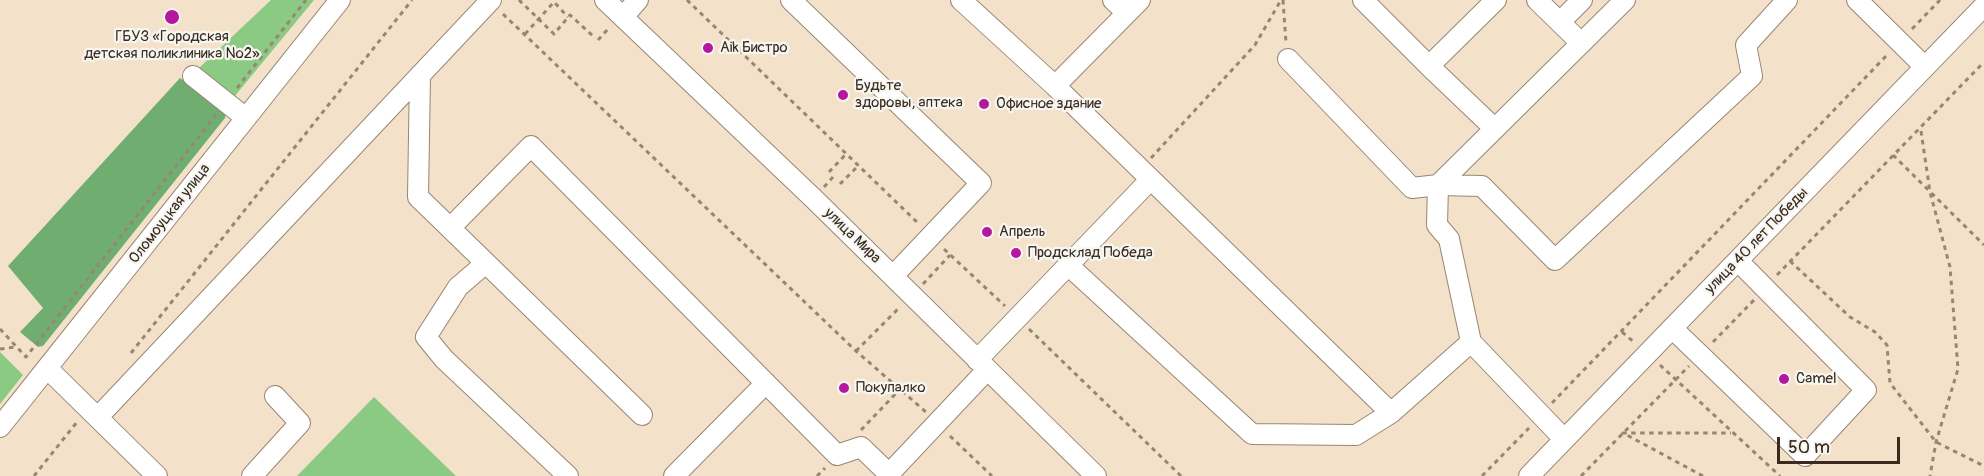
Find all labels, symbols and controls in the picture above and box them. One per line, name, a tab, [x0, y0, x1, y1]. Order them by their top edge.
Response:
marker: ГБУЗ «Городская детская поликлиника №2»	[163, 8, 181, 26]
place label: ГБУЗ «Городская детская поликлиника №2»	[84, 28, 260, 63]
place label: Aik Бистро	[720, 39, 788, 57]
marker: Aik Бистро	[701, 41, 715, 55]
place label: Будьте здоровы, аптека	[855, 77, 963, 112]
marker: Будьте здоровы, аптека	[836, 88, 850, 102]
place label: Офисное здание	[996, 95, 1101, 113]
marker: Офисное здание	[977, 97, 991, 111]
street label: Оломоуцкая улица	[125, 161, 215, 267]
street label: улица 40 лет Победы	[1702, 184, 1812, 298]
street label: улица Мира	[820, 204, 884, 268]
place label: Апрель	[999, 223, 1046, 241]
marker: Апрель	[980, 225, 994, 239]
place label: Продсклад Победа	[1028, 244, 1153, 262]
marker: Продсклад Победа	[1009, 246, 1023, 260]
place label: Camel	[1796, 370, 1837, 388]
marker: Camel	[1777, 372, 1791, 386]
place label: Покупалко	[856, 379, 925, 397]
marker: Покупалко	[837, 381, 851, 395]
scale bar	[1780, 425, 1903, 463]
text: 50 m	[1788, 436, 1830, 459]

